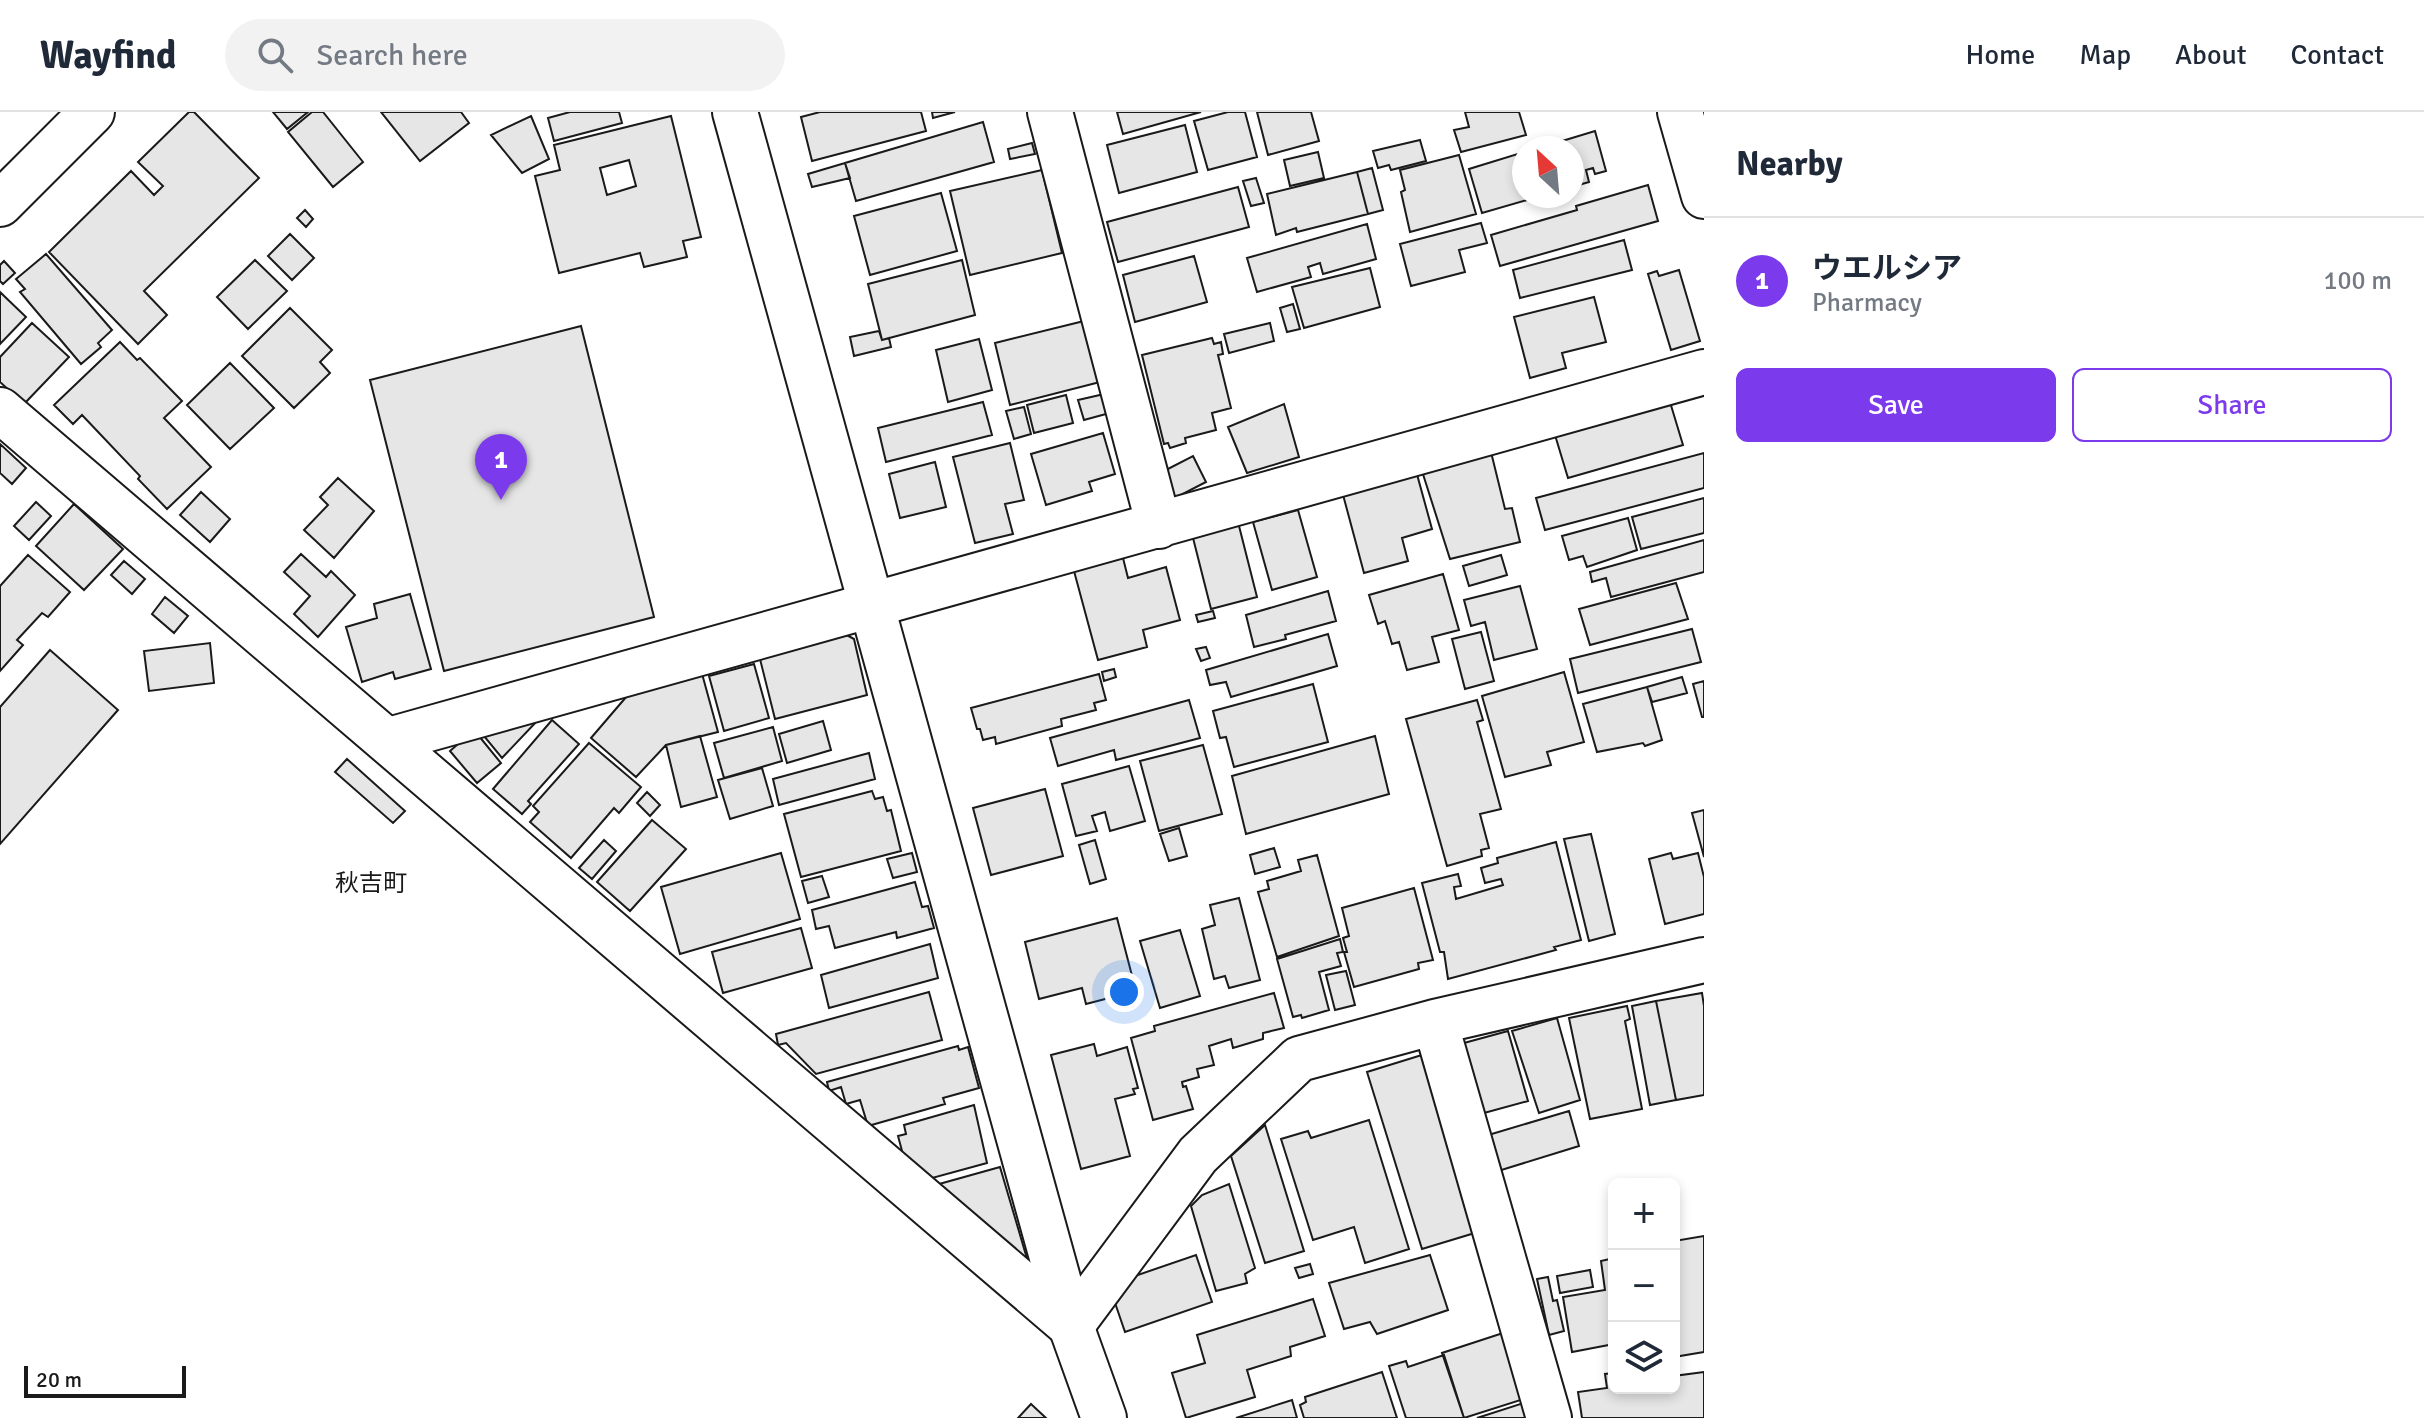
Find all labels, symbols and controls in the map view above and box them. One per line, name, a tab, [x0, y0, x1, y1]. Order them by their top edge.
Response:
search box	[225, 19, 785, 91]
text: Wayfind	[40, 32, 177, 79]
icon: search	[253, 33, 297, 77]
text: Search here	[317, 37, 468, 74]
text: Home	[1966, 38, 2035, 72]
text: Map	[2079, 38, 2131, 72]
text: About	[2175, 38, 2247, 72]
text: Contact	[2291, 38, 2384, 72]
north arrow	[1512, 136, 1584, 208]
text: Nearby	[1736, 143, 1843, 185]
text: ウエルシア	[1812, 250, 1962, 287]
text: 1	[1755, 265, 1769, 297]
text: 100 m	[2323, 265, 2392, 297]
text: Pharmacy	[1812, 287, 1922, 319]
button: Save	[1736, 368, 2056, 442]
button: Share	[2072, 368, 2392, 442]
pin: 1	[475, 434, 527, 500]
district label: 秋吉町	[335, 868, 407, 898]
your location	[1104, 972, 1144, 1012]
map controls	[1608, 1178, 1680, 1394]
button: +	[1608, 1178, 1680, 1250]
button: −	[1608, 1250, 1680, 1322]
button: layers	[1608, 1322, 1680, 1394]
scale bar	[24, 1362, 186, 1398]
text: 20 m	[36, 1366, 82, 1393]

